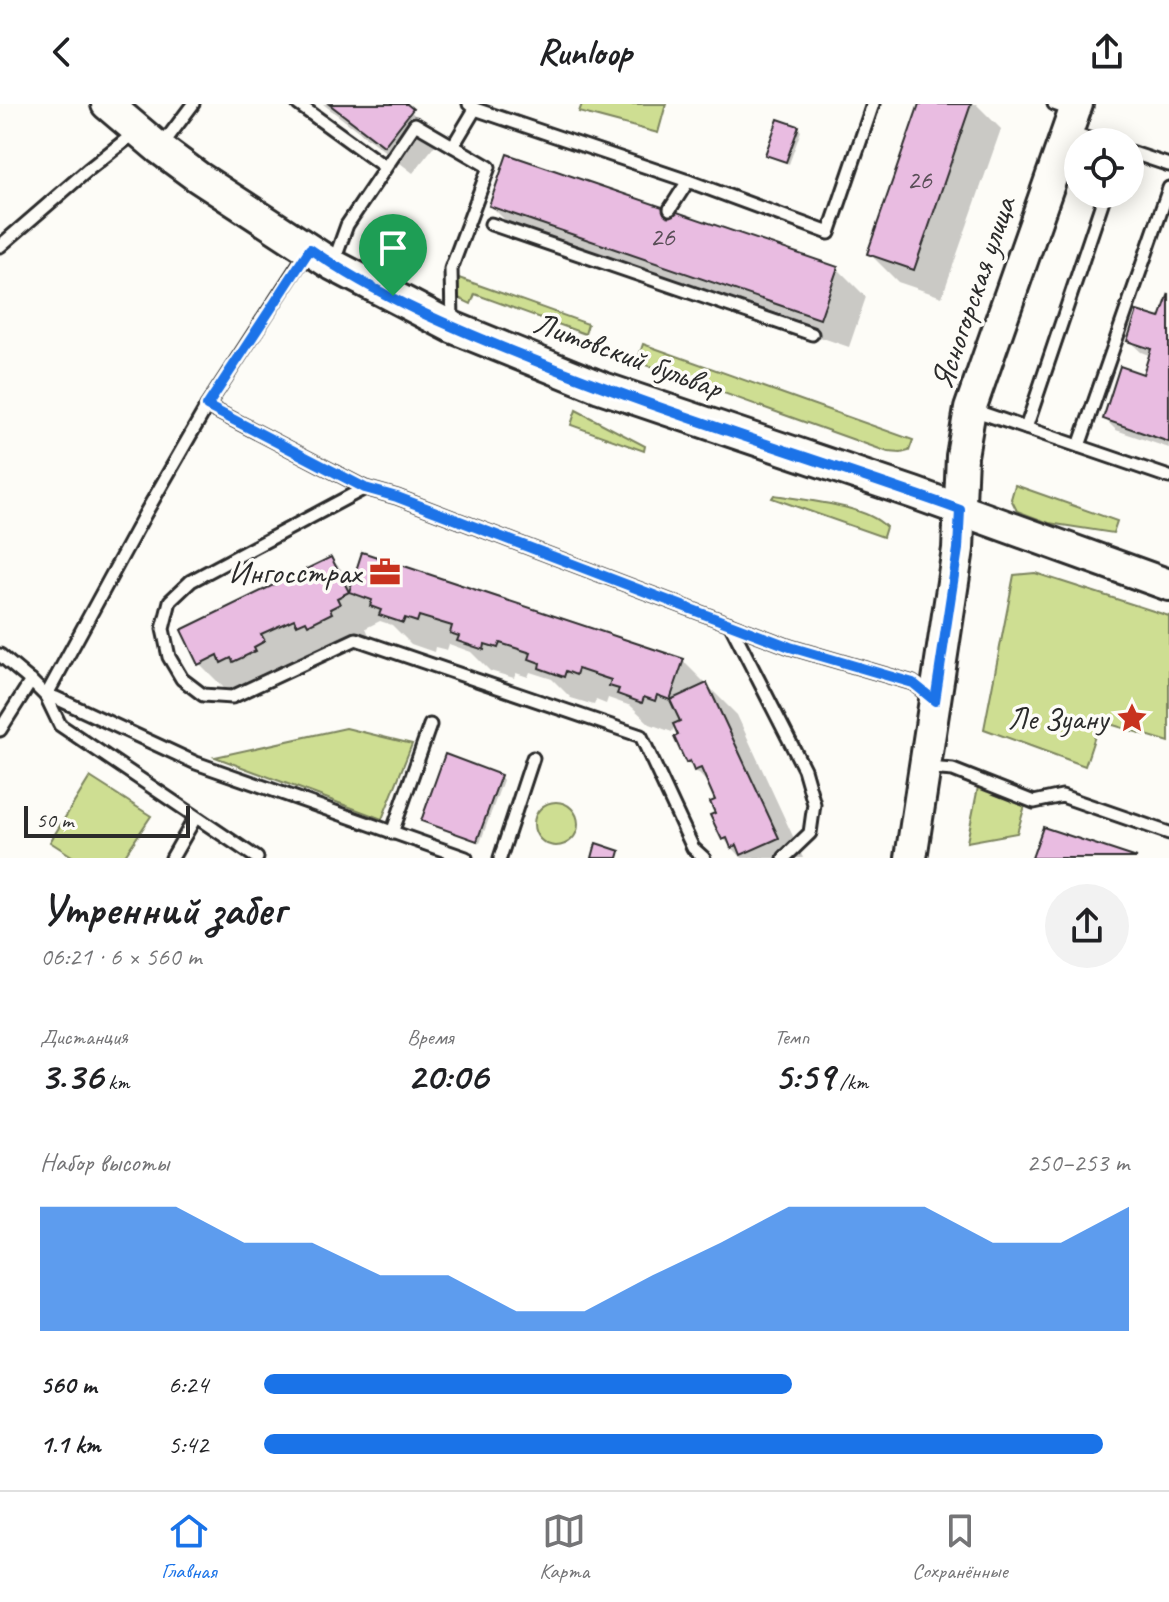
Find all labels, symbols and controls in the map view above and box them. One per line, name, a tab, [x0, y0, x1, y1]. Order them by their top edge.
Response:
text: Runloop	[537, 29, 632, 75]
icon: back	[40, 30, 84, 74]
icon: share	[1085, 30, 1129, 74]
map controls	[1064, 128, 1144, 208]
button: locate	[1064, 128, 1144, 208]
house number: 26	[906, 162, 933, 197]
street label: Ясногорская улица	[921, 190, 1026, 394]
pin	[359, 214, 427, 296]
house number: 26	[649, 219, 676, 254]
icon: arrive	[371, 226, 415, 270]
street label: Литовский бульвар	[528, 302, 730, 409]
place label: Ингосстрах	[229, 552, 364, 593]
office icon: Ингосстрах	[368, 555, 402, 589]
place label: Ле Зуану	[1008, 698, 1111, 739]
place icon: Ле Зуану	[1115, 701, 1149, 735]
scale bar	[24, 802, 190, 838]
text: 50 m	[36, 806, 73, 834]
text: Утренний забег	[40, 882, 285, 937]
button: share	[1045, 884, 1129, 968]
text: 06:21 · 6 × 560 m	[40, 940, 201, 973]
text: Дистанция	[40, 1023, 128, 1051]
text: Время	[407, 1023, 453, 1051]
text: Темп	[774, 1023, 809, 1051]
text: 3.36	[40, 1051, 103, 1101]
text: 20:06	[407, 1051, 488, 1101]
text: 5:59	[774, 1051, 834, 1101]
text: km	[103, 1068, 130, 1096]
text: /km	[834, 1068, 868, 1096]
text: Набор высоты	[40, 1146, 169, 1179]
text: 250–253 m	[1026, 1146, 1129, 1179]
text: 560 m	[40, 1368, 96, 1401]
text: 6:24	[168, 1368, 208, 1401]
text: 1.1 km	[40, 1428, 100, 1461]
text: 5:42	[168, 1428, 208, 1461]
tab: Главная	[161, 1509, 216, 1585]
tab: Карта	[539, 1509, 589, 1585]
tab: Сохранённые	[912, 1509, 1008, 1585]

